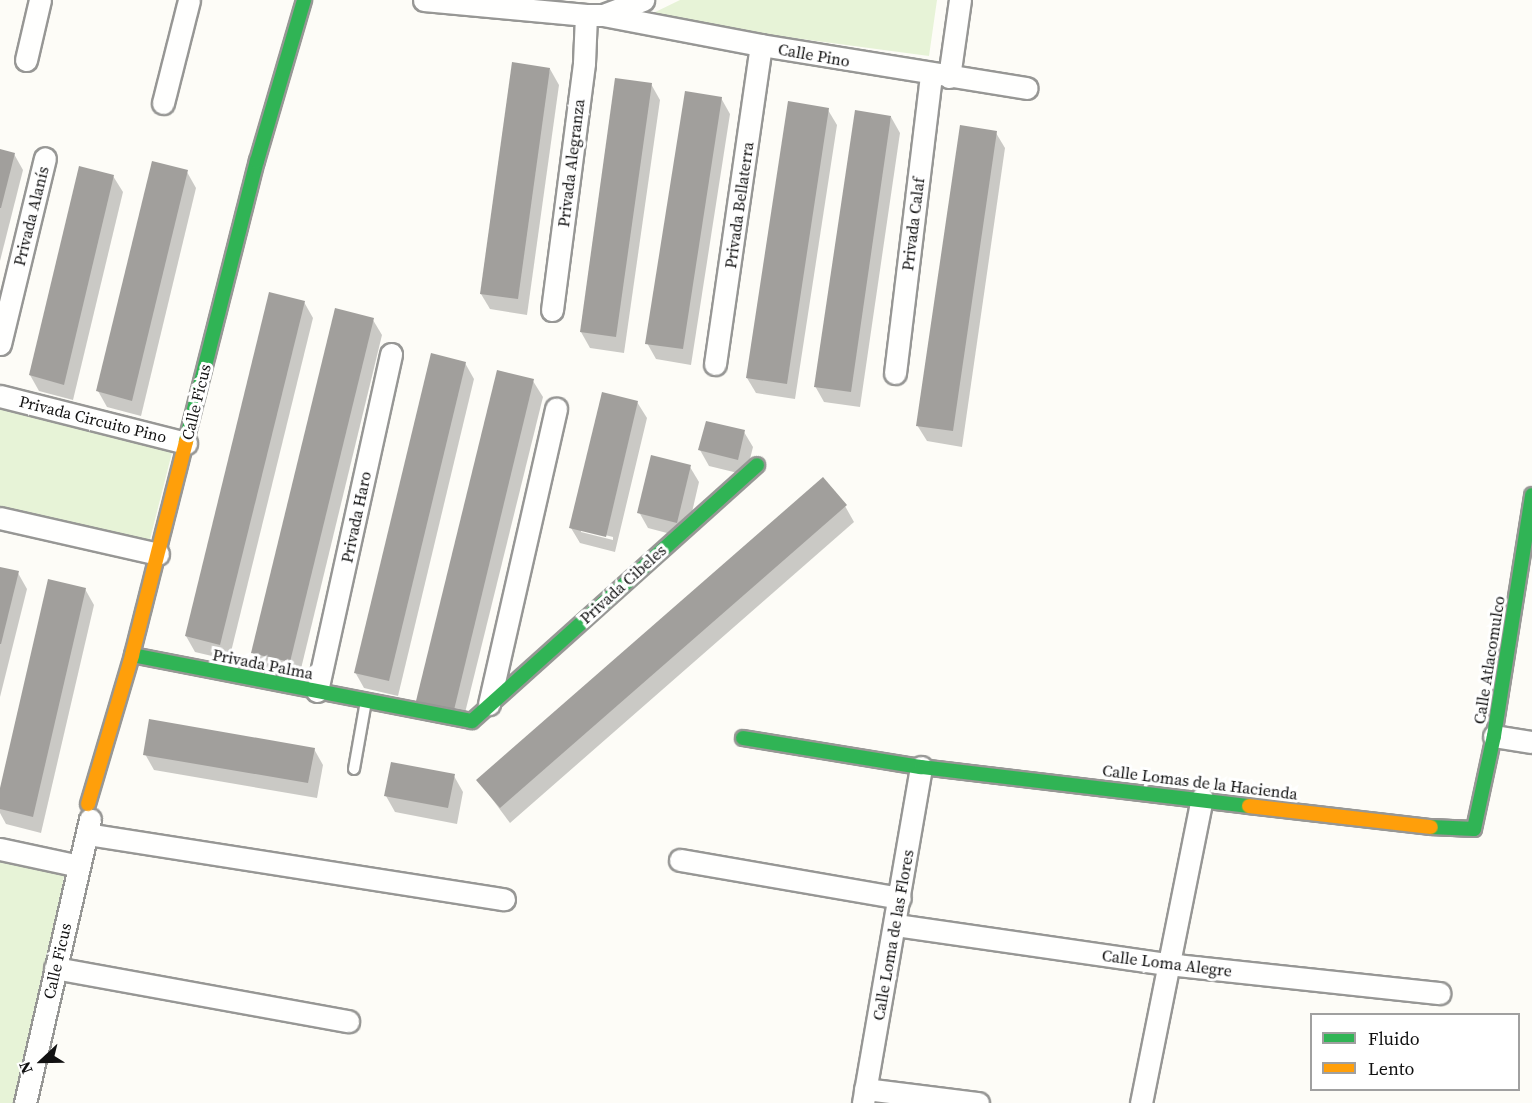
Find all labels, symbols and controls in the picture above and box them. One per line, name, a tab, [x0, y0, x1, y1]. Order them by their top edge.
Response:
street label: Calle Pino	[777, 39, 851, 71]
street label: Privada Alegranza	[554, 98, 588, 228]
street label: Privada Bellaterra	[721, 140, 757, 270]
street label: Privada Alanís	[9, 164, 53, 268]
street label: Privada Calaf	[898, 176, 928, 272]
street label: Calle Ficus	[177, 362, 215, 442]
street label: Privada Circuito Pino	[17, 391, 169, 447]
street label: Privada Haro	[337, 469, 375, 565]
street label: Privada Cibeles	[576, 540, 670, 628]
street label: Calle Atlacomulco	[1469, 595, 1509, 725]
street label: Privada Palma	[211, 645, 315, 683]
street label: Calle Lomas de la Hacienda	[1101, 760, 1299, 804]
street label: Calle Loma de las Flores	[869, 848, 917, 1022]
street label: Calle Ficus	[39, 921, 75, 1001]
street label: Calle Loma Alegre	[1101, 945, 1233, 981]
legend	[1310, 1013, 1520, 1091]
text: Fluido	[1368, 1026, 1420, 1051]
north arrow	[12, 1031, 72, 1091]
text: Lento	[1368, 1056, 1414, 1081]
text: N	[13, 1058, 38, 1077]

